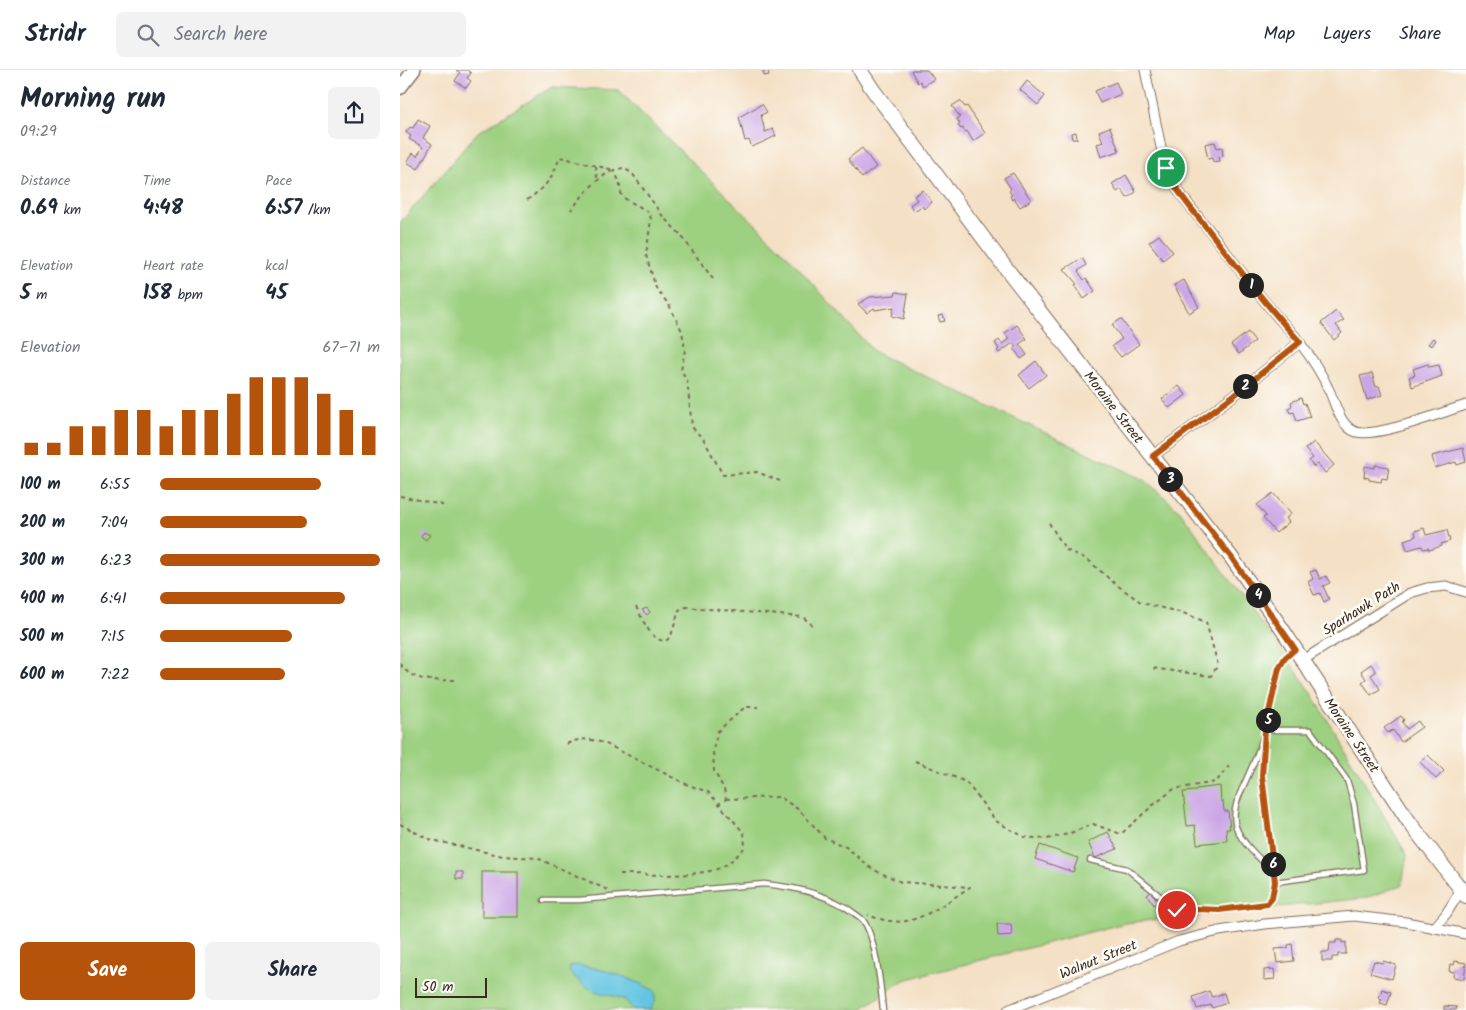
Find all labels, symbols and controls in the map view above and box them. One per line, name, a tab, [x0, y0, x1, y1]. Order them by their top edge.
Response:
search box	[116, 12, 466, 57]
text: Stridr	[25, 15, 86, 54]
text: Search here	[174, 20, 267, 50]
text: Map	[1264, 20, 1295, 49]
text: Layers	[1323, 20, 1371, 49]
text: Share	[1399, 20, 1441, 49]
icon: search	[134, 21, 162, 49]
text: Morning run	[20, 77, 166, 122]
button: share	[328, 87, 380, 139]
text: 09:29	[20, 119, 57, 144]
pin	[1145, 147, 1187, 189]
icon: arrive	[1152, 154, 1180, 182]
text: Distance	[20, 170, 70, 192]
text: Time	[143, 170, 171, 192]
text: Pace	[265, 170, 292, 192]
text: 0.69	[20, 192, 58, 225]
text: 4:48	[143, 192, 183, 225]
text: 6:57	[265, 192, 302, 225]
text: km	[58, 199, 81, 221]
text: /km	[302, 199, 331, 221]
text: Elevation	[20, 255, 73, 277]
text: Heart rate	[143, 255, 204, 277]
text: kcal	[265, 255, 288, 277]
pin: 1	[1238, 272, 1264, 298]
text: 1	[1249, 274, 1254, 296]
text: 5	[20, 277, 31, 310]
text: 158	[143, 277, 172, 310]
text: 45	[265, 277, 287, 310]
text: m	[31, 284, 47, 306]
text: bpm	[172, 284, 203, 306]
text: Elevation	[20, 335, 81, 360]
text: 67–71 m	[322, 335, 380, 360]
street label: Moraine Street	[1078, 367, 1149, 449]
pin: 2	[1232, 374, 1258, 398]
text: 2	[1241, 375, 1250, 397]
pin: 3	[1158, 466, 1182, 492]
text: 3	[1167, 468, 1174, 490]
text: 100 m	[20, 472, 61, 497]
text: 6:55	[100, 472, 130, 497]
text: 200 m	[20, 510, 65, 535]
text: 7:04	[100, 510, 128, 535]
text: 300 m	[20, 548, 64, 573]
text: 6:23	[100, 548, 131, 573]
street label: Sparhawk Path	[1318, 576, 1405, 642]
pin: 4	[1246, 582, 1270, 608]
text: 4	[1255, 584, 1262, 606]
text: 400 m	[20, 586, 64, 611]
text: 6:41	[100, 586, 127, 611]
text: 500 m	[20, 624, 64, 649]
text: 7:15	[100, 624, 125, 649]
text: 600 m	[20, 662, 64, 687]
text: 7:22	[100, 662, 130, 687]
street label: Moraine Street	[1318, 693, 1385, 778]
pin: 5	[1256, 708, 1280, 732]
text: 5	[1265, 709, 1272, 731]
pin: 6	[1260, 852, 1286, 876]
text: 6	[1270, 853, 1277, 875]
pin	[1156, 889, 1198, 931]
icon: check	[1163, 896, 1191, 924]
street label: Walnut Street	[1056, 934, 1141, 985]
button: Save	[20, 942, 195, 1000]
button: Share	[205, 942, 380, 1000]
scale bar	[415, 975, 488, 998]
text: 50 m	[422, 976, 453, 998]

